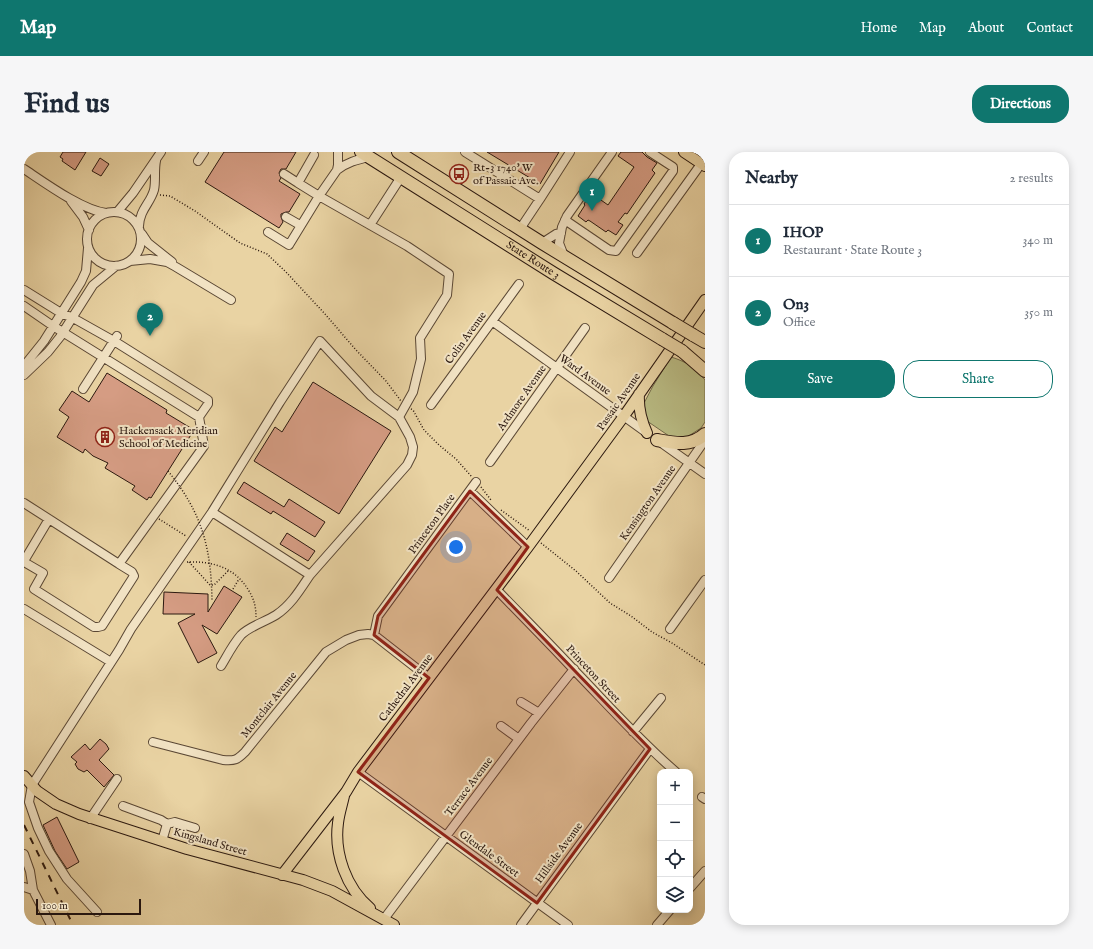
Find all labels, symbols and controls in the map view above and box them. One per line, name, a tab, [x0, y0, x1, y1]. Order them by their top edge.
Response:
text: Map	[20, 16, 56, 40]
text: Home	[861, 19, 897, 37]
text: Map	[919, 19, 946, 37]
text: About	[968, 19, 1004, 37]
text: Contact	[1026, 19, 1073, 37]
button: Directions	[972, 85, 1069, 123]
text: Find us	[24, 87, 110, 122]
place label: Rt-3 1740' W of Passaic Ave.	[473, 161, 538, 188]
bus stop icon: Rt-3 1740' W of Passaic Ave.	[448, 163, 470, 185]
text: Nearby	[745, 168, 798, 189]
text: 2 results	[1009, 170, 1053, 187]
pin: 1	[579, 178, 605, 211]
text: IHOP	[783, 223, 823, 242]
text: 1	[756, 232, 760, 249]
text: 340 m	[1023, 232, 1053, 249]
street label: State Route 3	[503, 238, 562, 282]
text: Restaurant · State Route 3	[783, 242, 922, 259]
text: On3	[783, 295, 809, 314]
pin: 2	[137, 303, 163, 336]
text: 2	[755, 304, 761, 321]
text: 350 m	[1024, 304, 1053, 321]
street label: Colin Avenue	[442, 309, 490, 367]
text: Office	[783, 314, 815, 331]
street label: Ward Avenue	[556, 352, 614, 398]
button: Save	[745, 360, 895, 398]
button: Share	[903, 360, 1053, 398]
street label: Ardmore Avenue	[494, 363, 550, 434]
street label: Passaic Avenue	[594, 370, 644, 434]
place label: Hackensack Meridian School of Medicine	[119, 424, 218, 451]
building icon: Hackensack Meridian School of Medicine	[94, 426, 116, 448]
street label: Kensington Avenue	[617, 463, 679, 543]
street label: Princeton Place	[406, 491, 458, 557]
your location	[446, 537, 466, 557]
street label: Princeton Street	[563, 642, 624, 706]
street label: Cathedral Avenue	[376, 651, 436, 725]
street label: Montclair Avenue	[238, 669, 300, 741]
street label: Terrace Avenue	[442, 755, 496, 819]
map controls	[657, 769, 693, 913]
button: +	[657, 769, 693, 805]
button: −	[657, 805, 693, 841]
street label: Hillside Avenue	[532, 820, 586, 886]
street label: Kingsland Street	[172, 825, 249, 859]
street label: Glendale Street	[456, 827, 522, 881]
button: locate	[657, 841, 693, 877]
button: layers	[657, 877, 693, 913]
scale bar	[36, 897, 141, 916]
text: 100 m	[42, 899, 68, 913]

